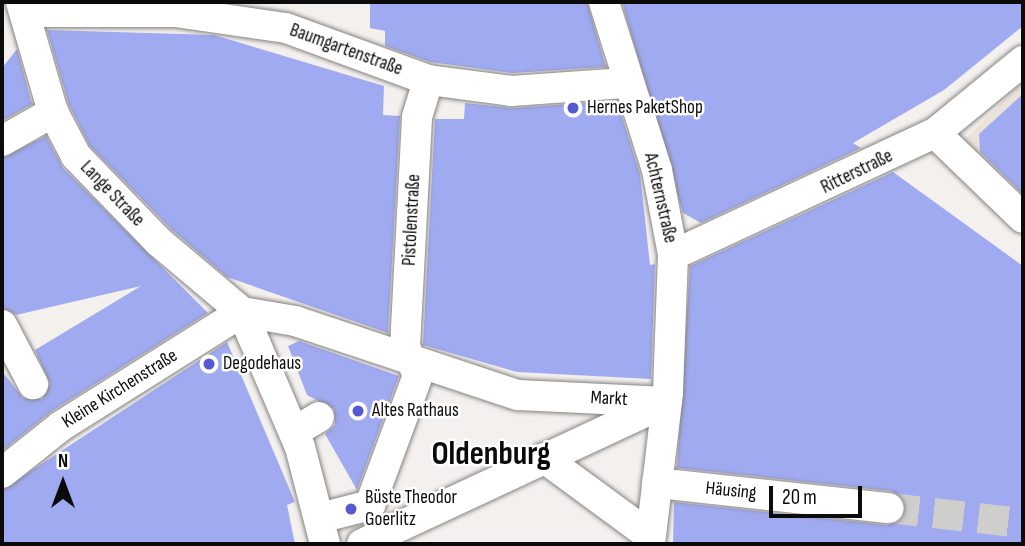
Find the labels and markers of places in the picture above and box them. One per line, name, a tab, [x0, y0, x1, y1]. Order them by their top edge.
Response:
place label: Hernes PaketShop	[587, 97, 703, 119]
marker: Hernes PaketShop	[565, 100, 581, 116]
place label: Degodehaus	[223, 353, 301, 375]
marker: Degodehaus	[201, 356, 217, 372]
place label: Altes Rathaus	[372, 400, 459, 422]
marker: Altes Rathaus	[350, 403, 366, 419]
place label: Büste Theodor Goerlitz	[365, 487, 457, 531]
marker: Büste Theodor Goerlitz	[343, 501, 359, 517]

